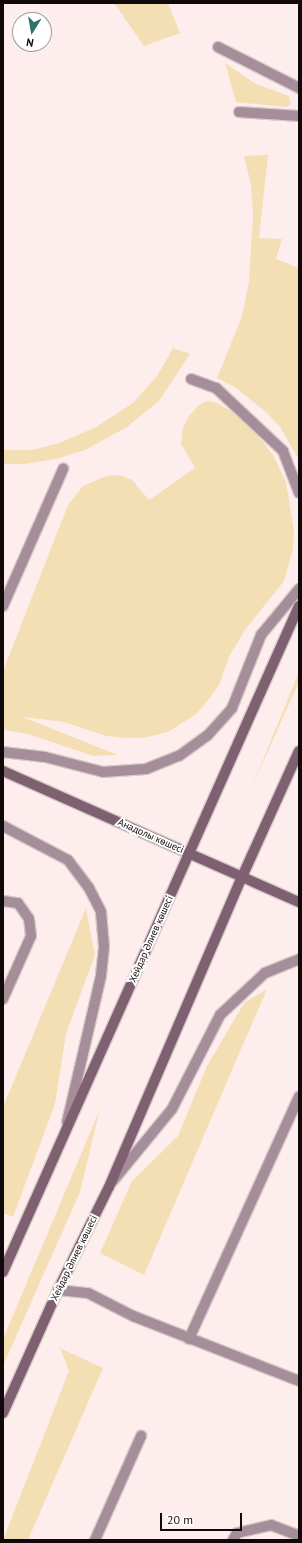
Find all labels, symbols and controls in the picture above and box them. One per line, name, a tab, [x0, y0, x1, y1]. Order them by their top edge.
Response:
north arrow	[12, 12, 52, 52]
text: N	[25, 35, 35, 50]
street label: Анадолы көшесі	[116, 816, 186, 856]
street label: Хейдар Әлиев көшесі	[126, 894, 176, 984]
street label: Хейдар Әлиев көшесі	[48, 1213, 100, 1303]
scale bar	[162, 1505, 244, 1531]
text: 20 m	[167, 1512, 193, 1527]

